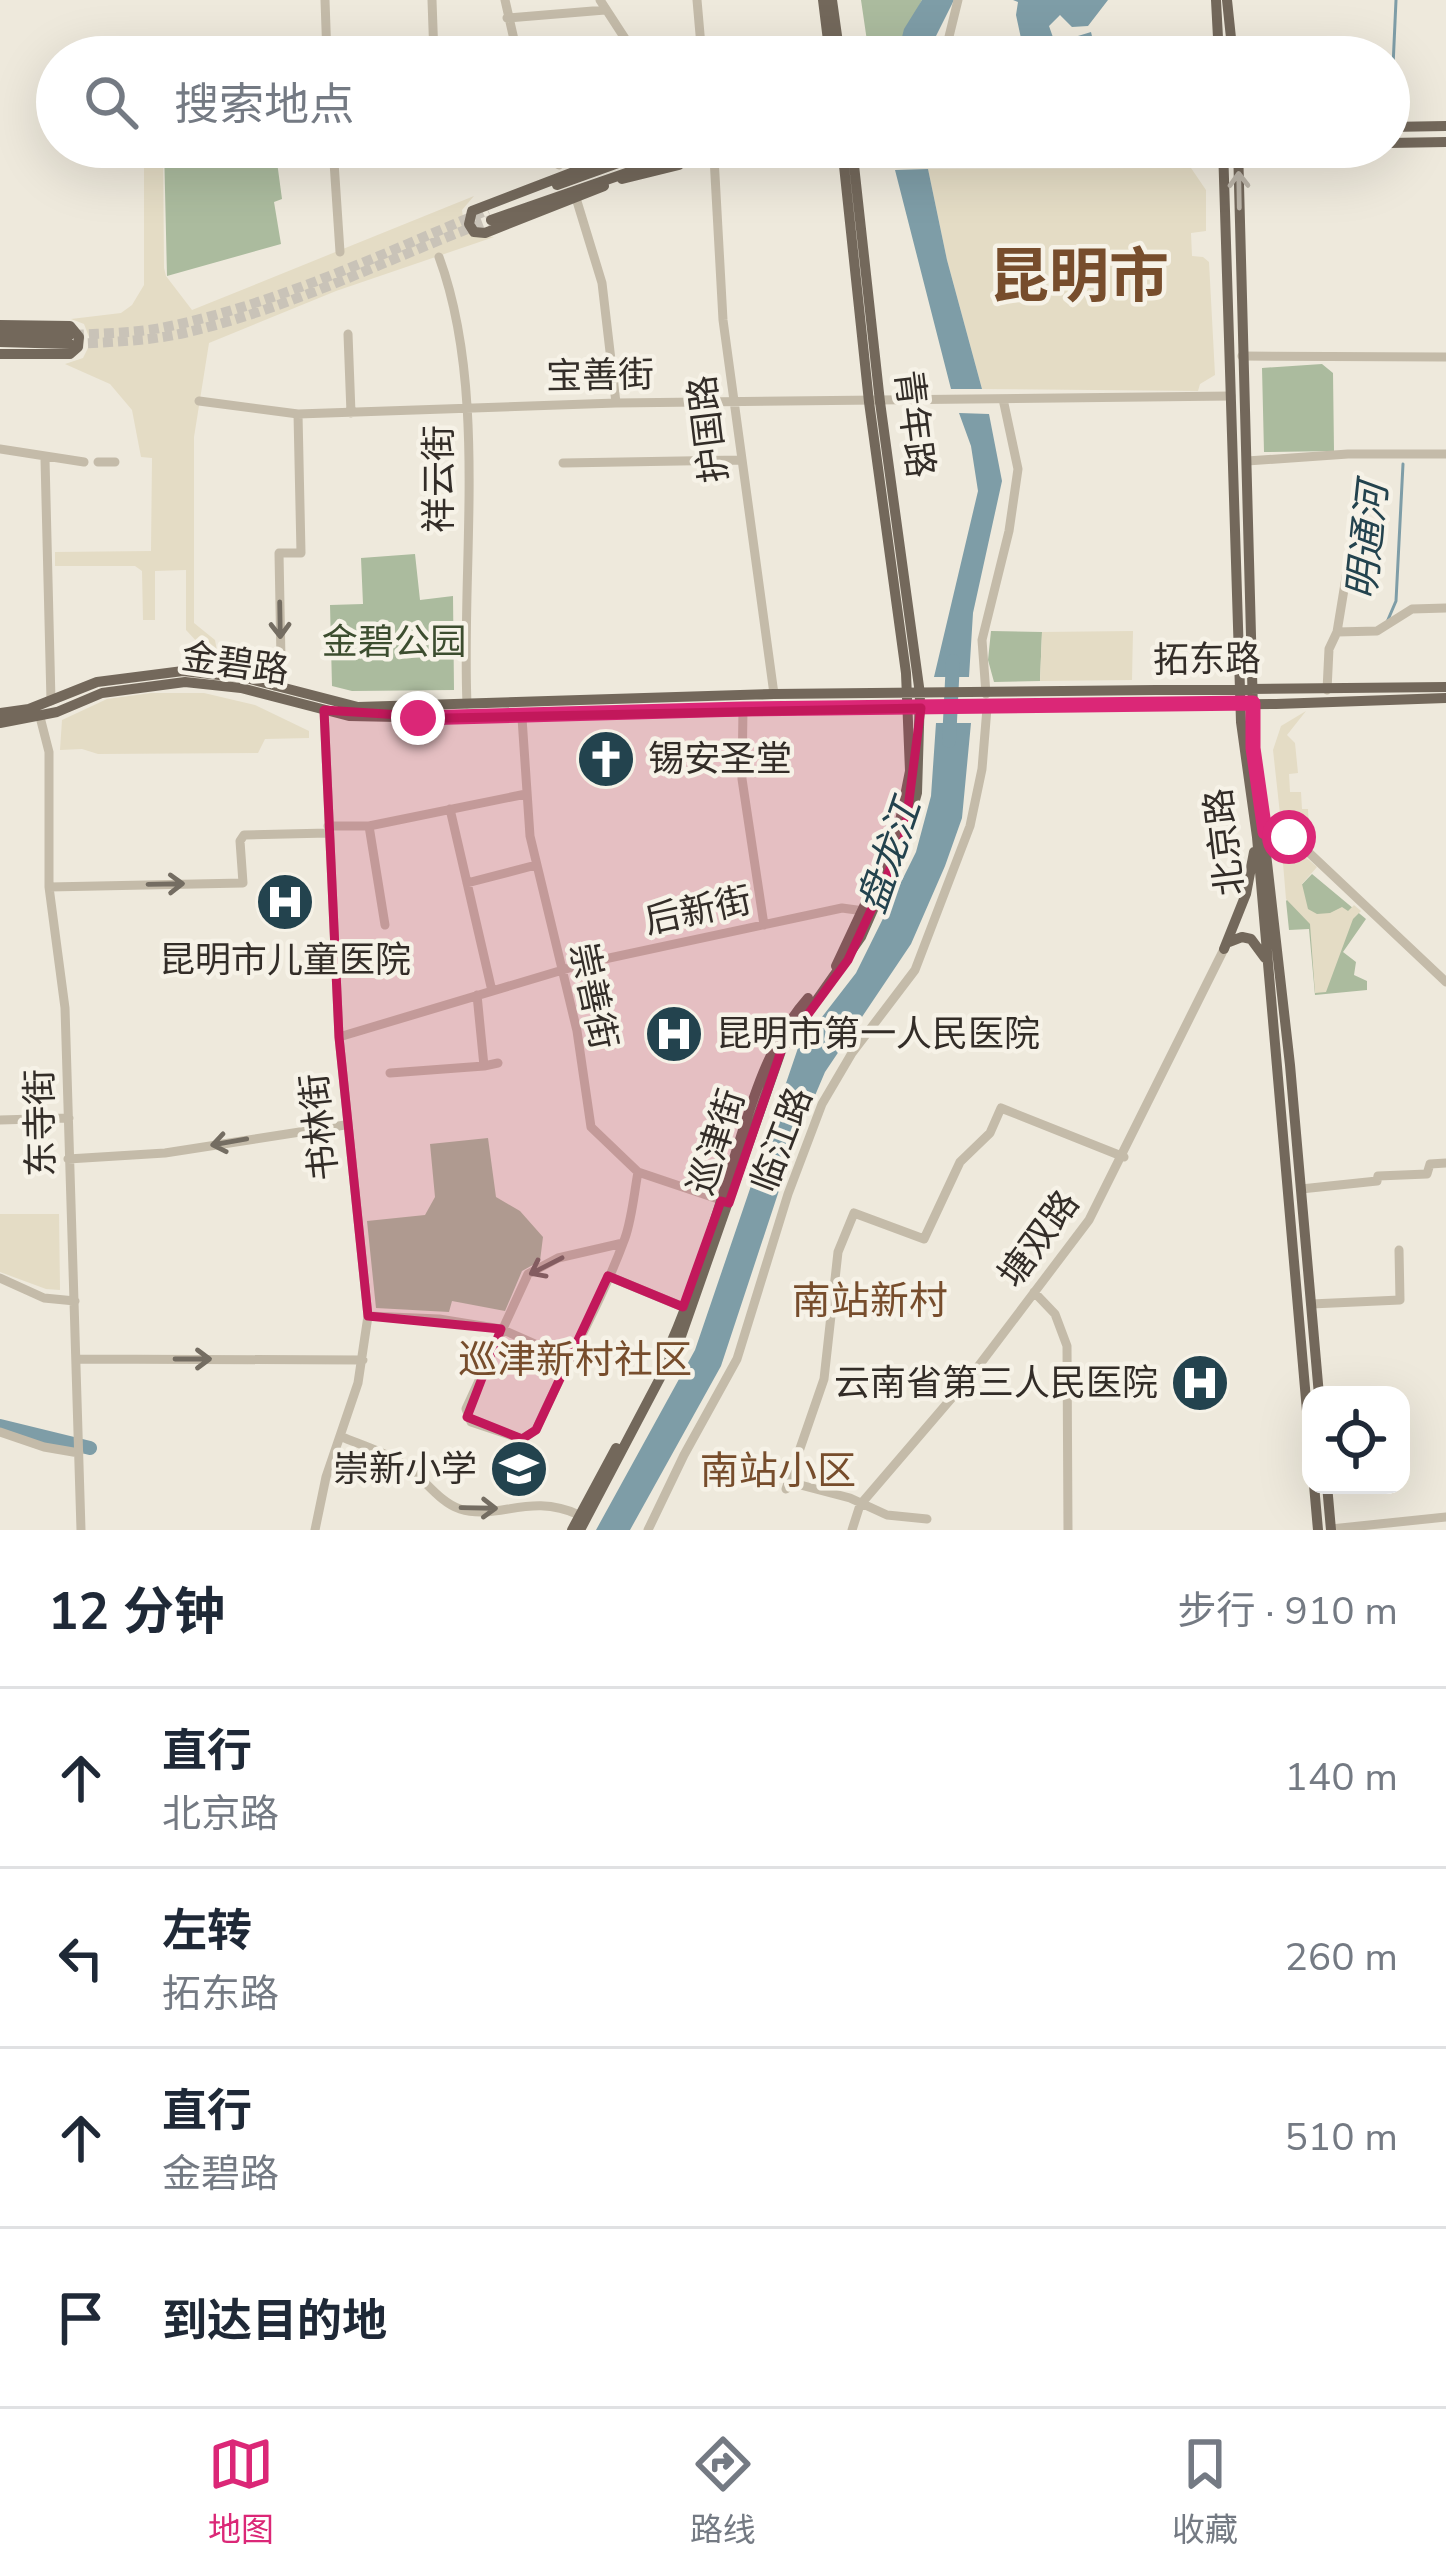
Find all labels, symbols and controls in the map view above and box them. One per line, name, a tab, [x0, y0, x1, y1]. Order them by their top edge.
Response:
search box	[36, 36, 1410, 168]
icon: search	[78, 69, 144, 135]
text: 搜索地点	[174, 75, 354, 136]
one-way arrow	[1227, 171, 1250, 210]
district label: 昆明市	[989, 236, 1169, 318]
street label: 宝善街	[546, 351, 654, 401]
street label: 青年路	[883, 367, 945, 481]
street label: 护国路	[678, 372, 740, 486]
street label: 祥云街	[415, 425, 464, 533]
water label: 明通河	[1336, 473, 1401, 602]
one-way arrow	[269, 600, 291, 639]
park label: 金碧公园	[322, 618, 466, 667]
street label: 金碧路	[178, 632, 292, 696]
street label: 拓东路	[1153, 635, 1261, 685]
route end	[391, 691, 445, 745]
church icon: 锡安圣堂	[575, 728, 637, 790]
place label: 锡安圣堂	[648, 735, 792, 784]
street label: 北京路	[1194, 785, 1256, 899]
water label: 盘龙江	[846, 788, 935, 920]
route start	[1262, 810, 1316, 864]
hospital icon: 昆明市儿童医院	[254, 871, 316, 933]
one-way arrow	[146, 872, 185, 895]
street label: 后新街	[640, 876, 756, 946]
place label: 昆明市儿童医院	[159, 936, 411, 985]
street label: 崇善街	[558, 938, 628, 1054]
hospital icon: 昆明市第一人民医院	[643, 1003, 705, 1065]
place label: 昆明市第一人民医院	[716, 1010, 1040, 1059]
street label: 东寺街	[16, 1069, 66, 1177]
street label: 书林街	[290, 1071, 350, 1183]
street label: 临江路	[740, 1081, 824, 1199]
street label: 巡津街	[677, 1083, 757, 1201]
one-way arrow	[211, 1131, 250, 1154]
street label: 塘双路	[987, 1181, 1091, 1297]
one-way arrow	[528, 1256, 564, 1279]
district label: 南站新村	[792, 1275, 948, 1328]
district label: 巡津新村社区	[458, 1334, 692, 1387]
one-way arrow	[173, 1348, 212, 1370]
hospital icon: 云南省第三人民医院	[1169, 1352, 1231, 1414]
place label: 云南省第三人民医院	[834, 1359, 1158, 1408]
map controls	[1302, 1386, 1410, 1494]
button: locate	[1302, 1386, 1410, 1494]
school or university icon: 崇新小学	[488, 1438, 550, 1500]
place label: 崇新小学	[333, 1445, 477, 1494]
district label: 南站小区	[700, 1445, 856, 1498]
one-way arrow	[459, 1497, 498, 1520]
text: 12 分钟	[48, 1577, 225, 1647]
text: 步行 · 910 m	[1177, 1585, 1398, 1638]
text: 直行	[162, 1721, 252, 1782]
icon: ahead	[48, 1745, 114, 1811]
text: 140 m	[1284, 1751, 1398, 1804]
text: 北京路	[162, 1788, 279, 1841]
text: 左转	[162, 1901, 252, 1962]
icon: left	[48, 1925, 114, 1991]
text: 260 m	[1284, 1931, 1398, 1984]
text: 拓东路	[162, 1968, 279, 2021]
text: 直行	[162, 2081, 252, 2142]
icon: ahead	[48, 2105, 114, 2171]
text: 510 m	[1284, 2111, 1398, 2164]
text: 金碧路	[162, 2148, 279, 2201]
icon: arrive	[48, 2285, 114, 2351]
text: 到达目的地	[162, 2291, 387, 2352]
tab: 地图	[208, 2431, 274, 2553]
tab: 路线	[690, 2431, 756, 2553]
tab: 收藏	[1172, 2431, 1238, 2553]

